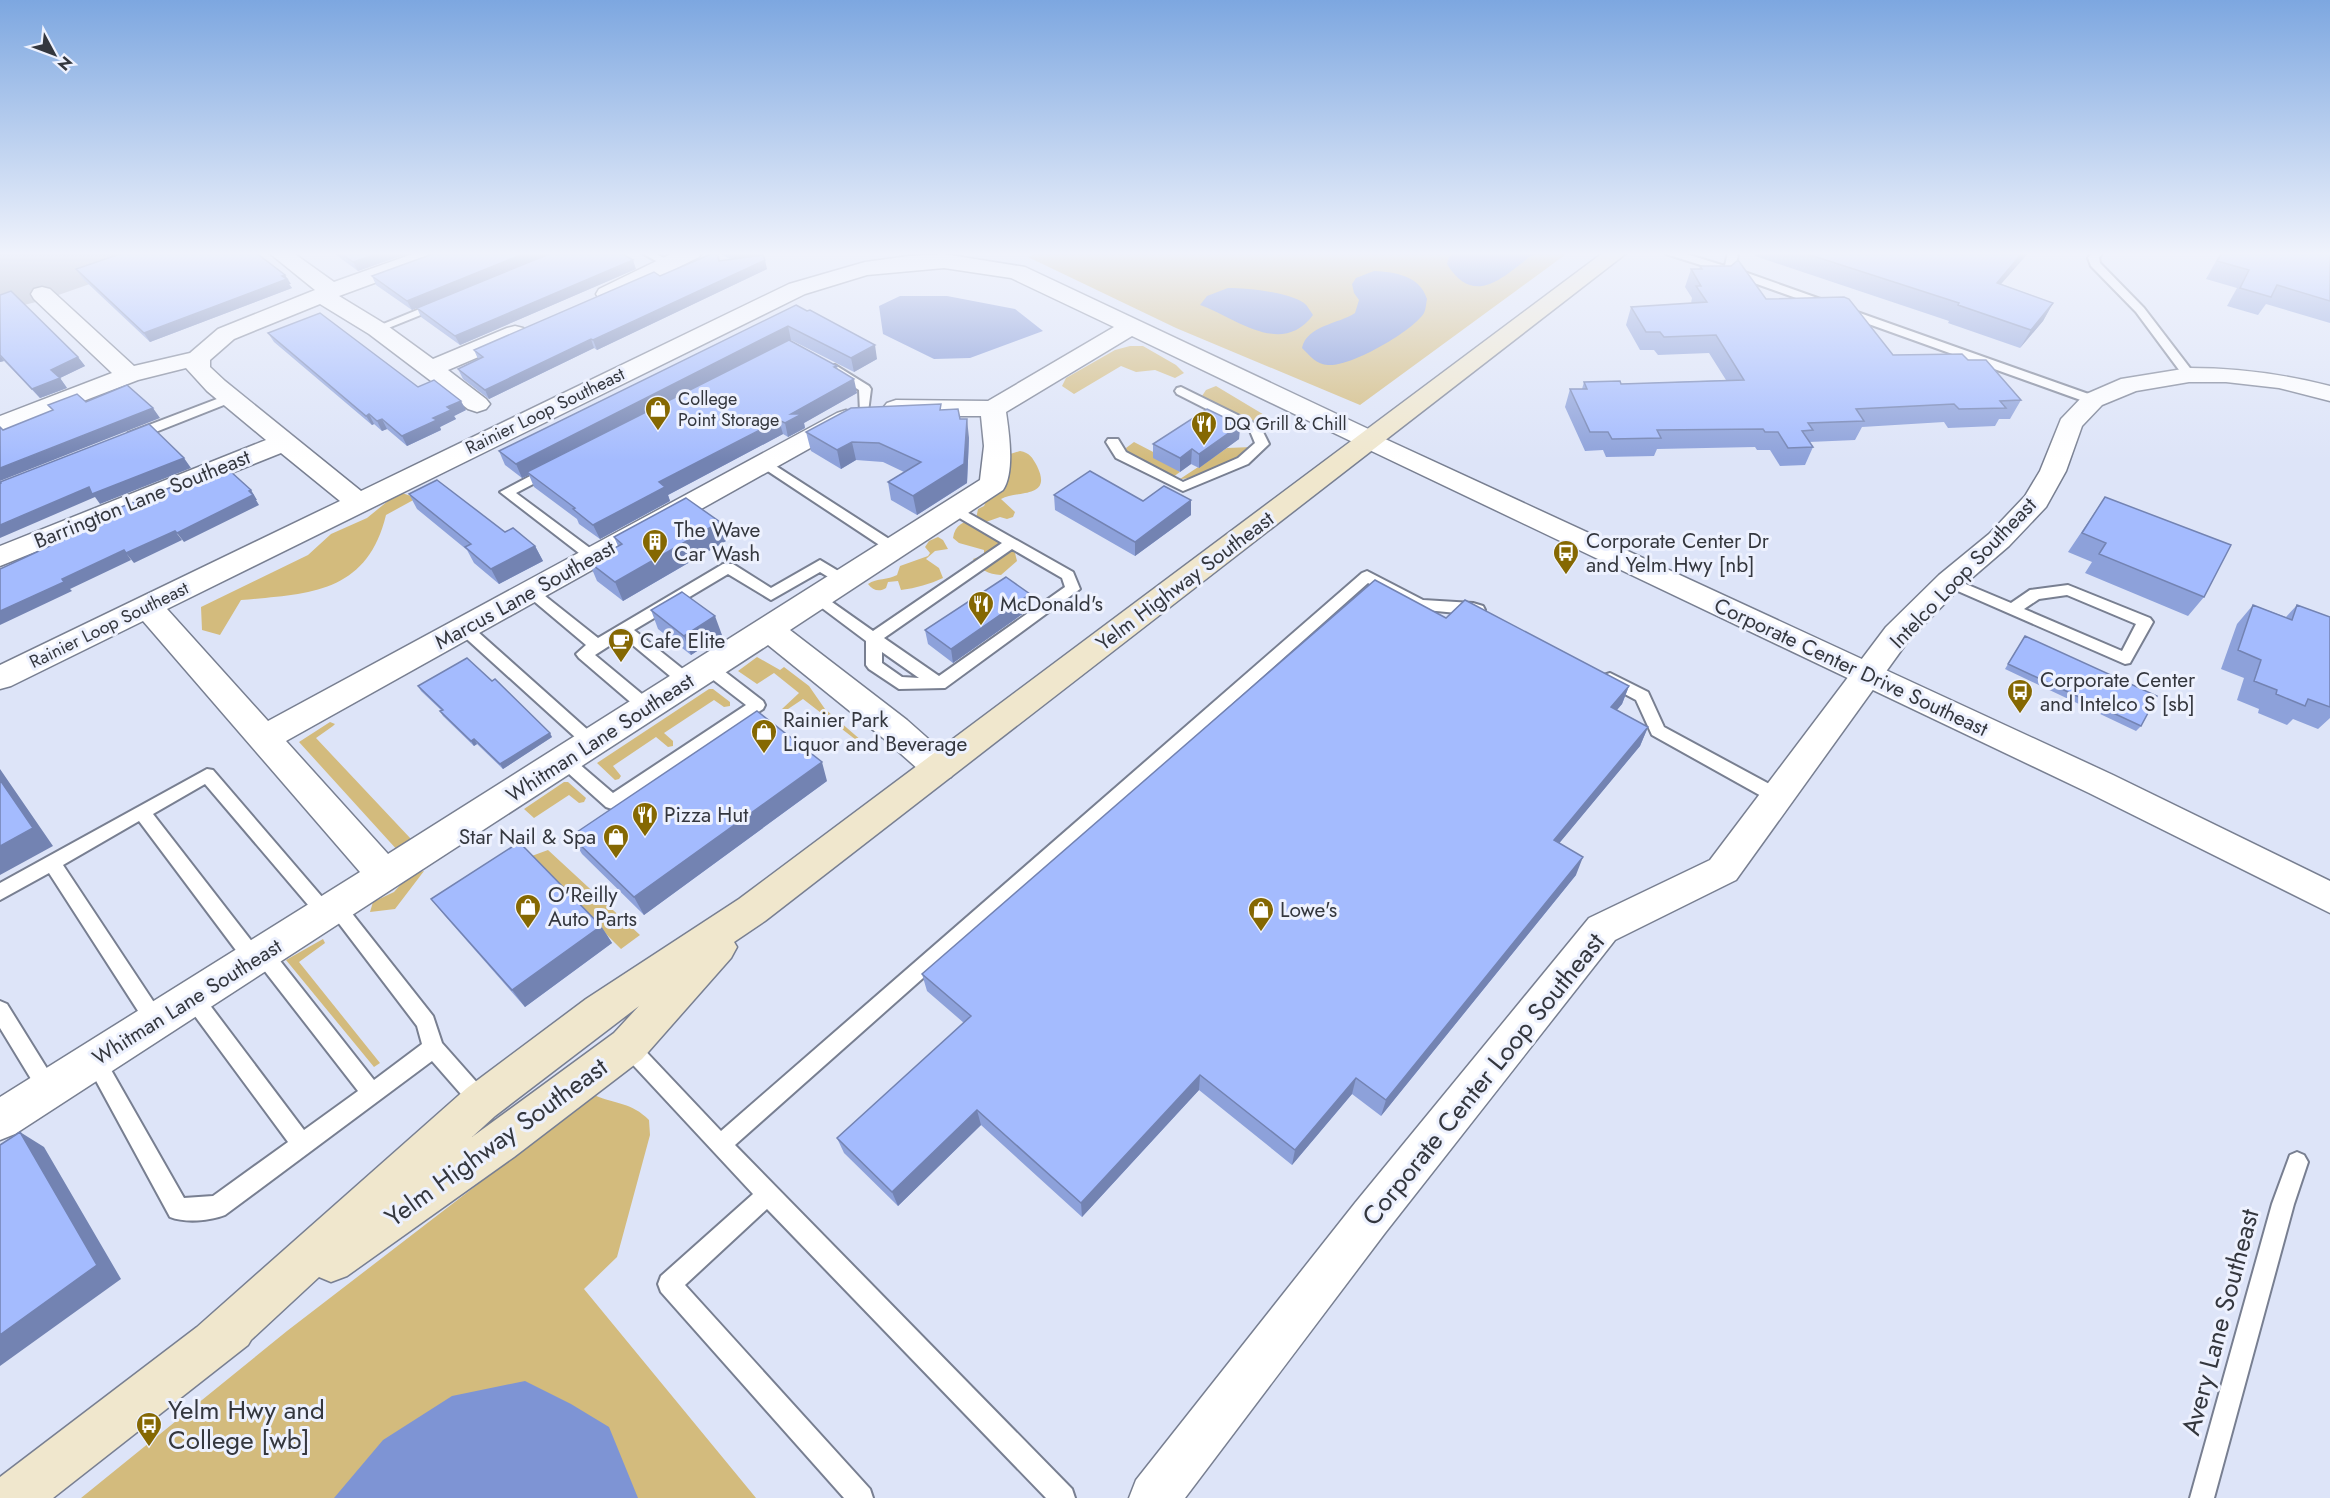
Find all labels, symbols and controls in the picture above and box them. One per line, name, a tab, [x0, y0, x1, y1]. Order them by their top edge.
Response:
north arrow	[24, 24, 84, 84]
text: N	[52, 51, 78, 76]
street label: Rainier Loop Southeast	[461, 361, 630, 461]
place label: College Point Storage	[678, 386, 779, 433]
shop icon: College Point Storage	[643, 394, 673, 432]
restaurant icon: DQ Grill & Chill	[1189, 409, 1219, 447]
place label: DQ Grill & Chill	[1224, 411, 1347, 437]
street label: Barrington Lane Southeast	[29, 442, 255, 556]
street label: Intelco Loop Southeast	[1883, 491, 2043, 655]
street label: Yelm Highway Southeast	[1090, 504, 1280, 658]
place label: The Wave Car Wash	[674, 515, 761, 569]
place label: Corporate Center Dr and Yelm Hwy [nb]	[1586, 526, 1770, 580]
building icon: The Wave Car Wash	[640, 527, 670, 565]
street label: Marcus Lane Southeast	[429, 533, 621, 657]
bus stop icon: Corporate Center Dr and Yelm Hwy [nb]	[1551, 538, 1581, 576]
street label: Rainier Loop Southeast	[25, 575, 194, 675]
restaurant icon: McDonald's	[966, 589, 996, 627]
place label: McDonald's	[1000, 589, 1103, 619]
street label: Corporate Center Drive Southeast	[1709, 590, 1993, 744]
cafe icon: Cafe Elite	[606, 626, 636, 664]
place label: Cafe Elite	[640, 626, 725, 656]
place label: Corporate Center and Intelco S [sb]	[2040, 665, 2196, 719]
street label: Whitman Lane Southeast	[500, 666, 700, 810]
bus stop icon: Corporate Center and Intelco S [sb]	[2005, 677, 2035, 715]
place label: Rainier Park Liquor and Beverage	[783, 705, 968, 759]
shop icon: Rainier Park Liquor and Beverage	[749, 717, 779, 755]
restaurant icon: Pizza Hut	[630, 800, 660, 838]
place label: Pizza Hut	[664, 800, 748, 830]
place label: Star Nail & Spa	[459, 822, 596, 852]
shop icon: Star Nail & Spa	[601, 822, 631, 860]
place label: O'Reilly Auto Parts	[548, 880, 637, 934]
shop icon: O'Reilly Auto Parts	[513, 892, 543, 930]
shop icon: Lowe's	[1246, 895, 1276, 933]
place label: Lowe's	[1280, 895, 1337, 925]
street label: Corporate Center Loop Southeast	[1353, 924, 1614, 1234]
street label: Whitman Lane Southeast	[86, 931, 288, 1073]
street label: Yelm Highway Southeast	[377, 1048, 616, 1236]
street label: Avery Lane Southeast	[2172, 1204, 2269, 1439]
place label: Yelm Hwy and College [wb]	[168, 1391, 325, 1459]
bus stop icon: Yelm Hwy and College [wb]	[134, 1410, 164, 1448]

